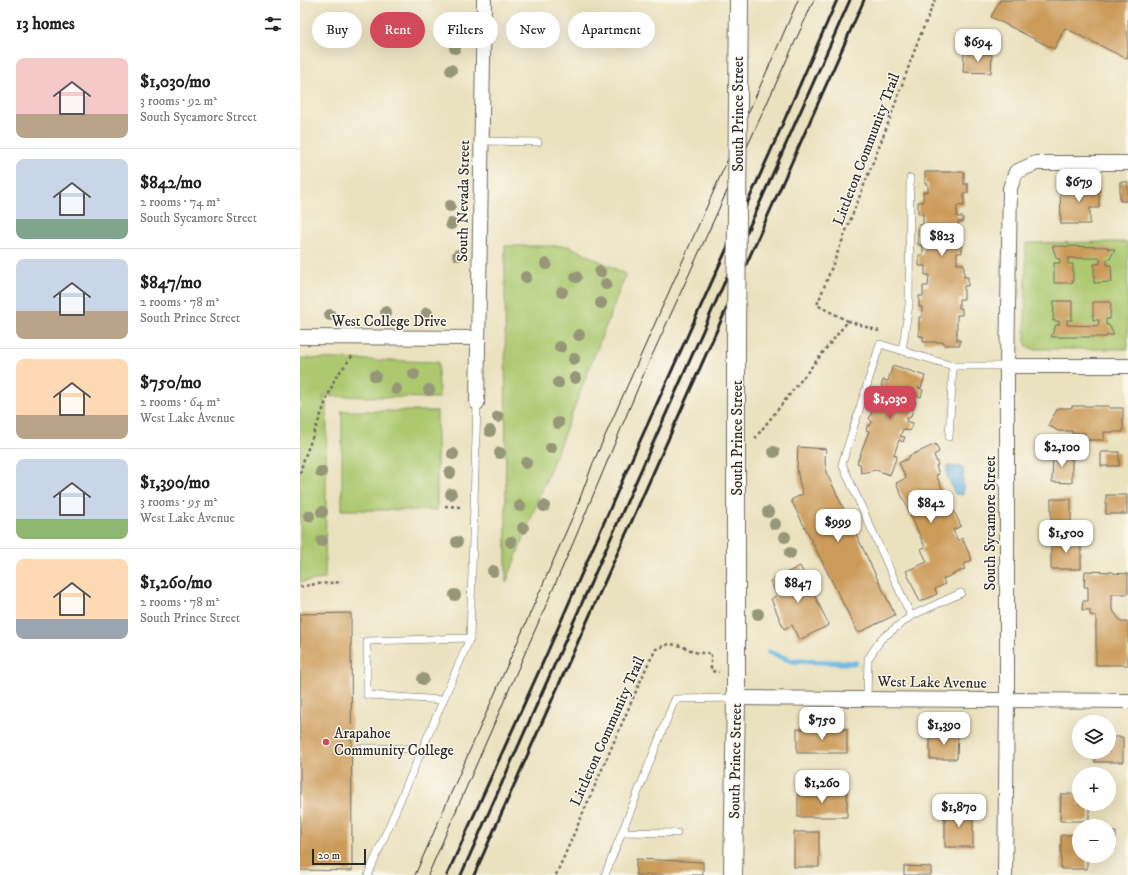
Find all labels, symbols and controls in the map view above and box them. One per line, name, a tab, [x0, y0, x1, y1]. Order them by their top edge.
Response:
chip: Buy	[312, 12, 362, 48]
chip: Rent	[370, 12, 425, 48]
chip: Filters	[433, 12, 498, 48]
chip: New	[506, 12, 560, 48]
chip: Apartment	[568, 12, 655, 48]
text: 13 homes	[16, 13, 75, 35]
icon: filters	[262, 13, 284, 35]
pin: $694	[954, 29, 1002, 63]
text: $694	[964, 34, 992, 50]
street label: South Prince Street	[729, 56, 748, 172]
street label: Littleton Community Trail	[829, 70, 905, 228]
text: $1,030/mo	[140, 71, 210, 93]
icon: home	[48, 74, 96, 122]
text: 3 rooms · 92 m²	[140, 93, 217, 109]
text: South Sycamore Street	[140, 109, 257, 125]
street label: South Nevada Street	[453, 140, 474, 262]
pin: $679	[1055, 169, 1103, 203]
text: $842/mo	[140, 172, 202, 194]
text: $679	[1065, 174, 1093, 190]
icon: home	[48, 175, 96, 223]
text: 2 rooms · 74 m²	[140, 194, 220, 210]
text: South Sycamore Street	[140, 210, 257, 226]
pin: $823	[918, 223, 966, 257]
text: $823	[930, 228, 954, 244]
text: $847/mo	[140, 272, 201, 294]
icon: home	[48, 275, 96, 323]
text: 2 rooms · 78 m²	[140, 294, 219, 310]
text: South Prince Street	[140, 310, 240, 326]
street label: West College Drive	[331, 312, 446, 331]
text: $750/mo	[140, 372, 201, 394]
icon: home	[48, 375, 96, 423]
street label: South Prince Street	[728, 380, 747, 496]
pin: $1,030	[857, 386, 923, 420]
text: $1,030	[873, 391, 907, 407]
text: 2 rooms · 64 m²	[140, 394, 220, 410]
text: West Lake Avenue	[140, 410, 235, 426]
pin: $2,100	[1029, 434, 1095, 468]
text: $2,100	[1044, 439, 1080, 455]
street label: South Sycamore Street	[981, 455, 1000, 590]
text: $1,390/mo	[140, 472, 210, 494]
icon: home	[48, 475, 96, 523]
pin: $842	[907, 490, 955, 524]
text: 3 rooms · 95 m²	[140, 494, 217, 510]
text: $842	[917, 495, 945, 511]
pin: $999	[814, 509, 862, 543]
text: West Lake Avenue	[140, 510, 235, 526]
text: $999	[825, 514, 851, 530]
pin: $1,500	[1033, 520, 1099, 554]
text: $1,500	[1048, 525, 1084, 541]
pin: $847	[774, 570, 822, 604]
text: $1,260/mo	[140, 572, 212, 594]
icon: home	[48, 575, 96, 623]
text: $847	[784, 575, 812, 591]
text: 2 rooms · 78 m²	[140, 594, 219, 610]
text: South Prince Street	[140, 610, 240, 626]
street label: Littleton Community Trail	[566, 653, 649, 809]
street label: West Lake Avenue	[876, 672, 987, 693]
street label: South Prince Street	[725, 703, 746, 819]
pin: $750	[798, 707, 846, 741]
text: $750	[808, 712, 836, 728]
pin: $1,390	[911, 712, 977, 746]
map controls	[1072, 715, 1116, 863]
button: layers	[1072, 715, 1116, 759]
text: $1,390	[927, 717, 961, 733]
place label: Arapahoe Community College	[334, 724, 454, 760]
marker: Arapahoe Community College	[321, 737, 331, 747]
button: +	[1072, 767, 1116, 811]
pin: $1,260	[789, 770, 855, 804]
text: $1,260	[804, 775, 840, 791]
pin: $1,870	[926, 794, 992, 828]
text: $1,870	[941, 799, 977, 815]
button: −	[1072, 819, 1116, 863]
scale bar	[312, 847, 366, 866]
text: 20 m	[318, 849, 340, 863]

